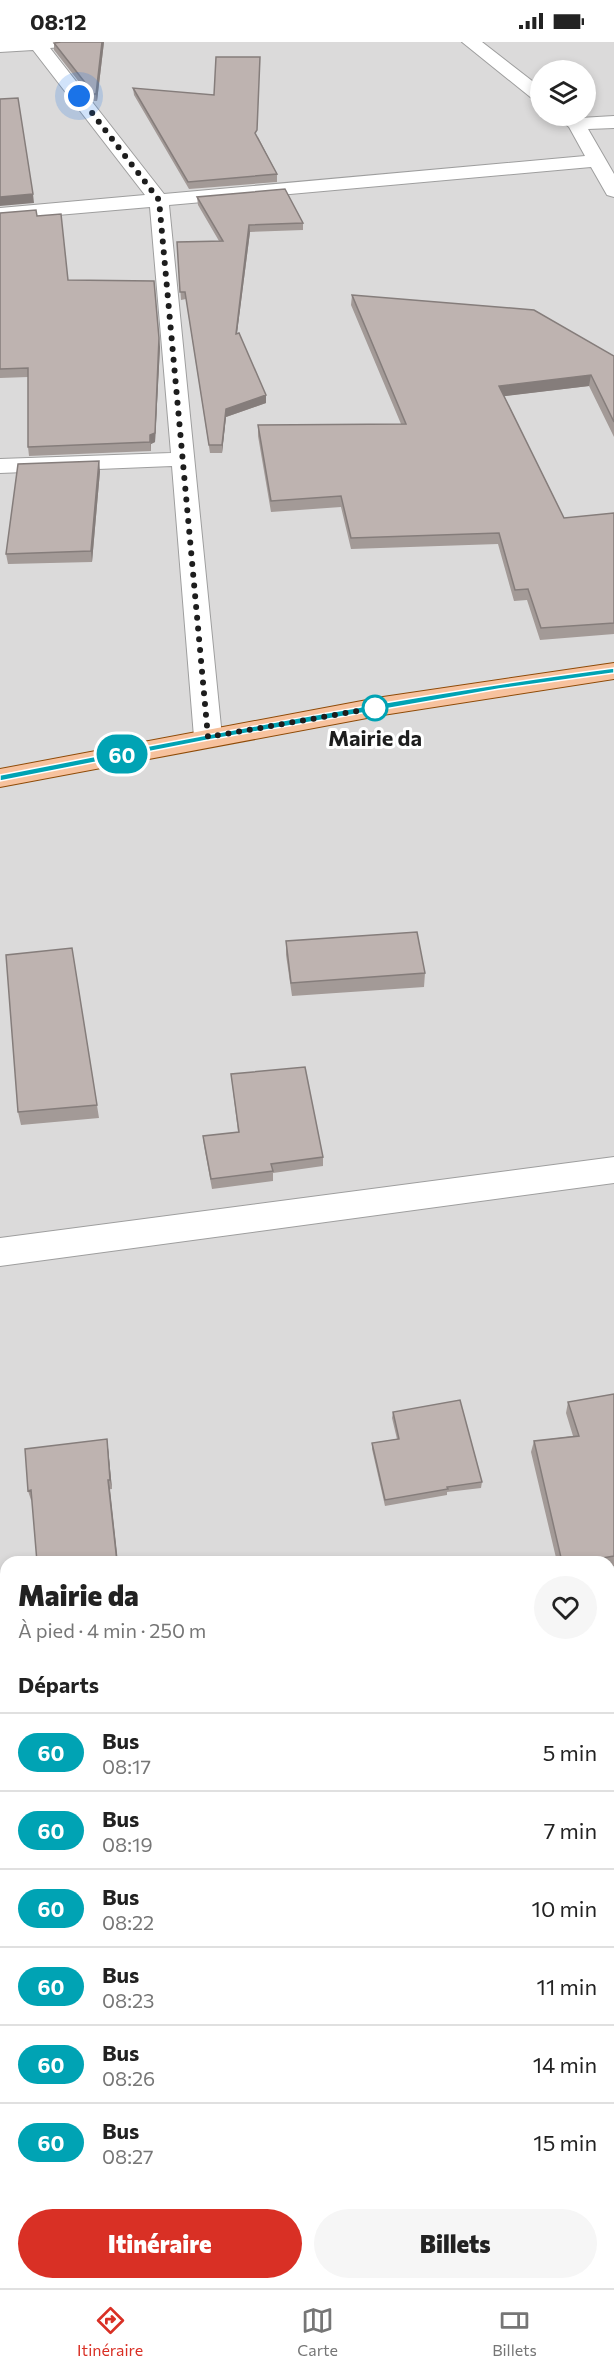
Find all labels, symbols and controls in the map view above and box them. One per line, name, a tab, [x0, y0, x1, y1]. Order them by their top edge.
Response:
text: 08:12	[30, 8, 87, 35]
map controls	[530, 60, 596, 126]
button: layers	[530, 60, 596, 126]
your location	[64, 81, 94, 111]
marker: Mairie da	[362, 695, 388, 721]
place label: Mairie da	[328, 724, 422, 751]
line badge: 60	[95, 734, 149, 774]
text: 60	[109, 742, 135, 767]
button: heart	[534, 1576, 597, 1639]
text: Mairie da	[18, 1578, 139, 1612]
text: À pied · 4 min · 250 m	[18, 1618, 206, 1642]
text: Départs	[18, 1671, 99, 1698]
text: Bus	[102, 1727, 139, 1754]
text: 5 min	[543, 1739, 597, 1766]
text: 60	[38, 1740, 64, 1765]
text: 08:17	[102, 1754, 151, 1778]
text: Bus	[102, 1805, 139, 1832]
text: 7 min	[544, 1817, 597, 1844]
text: 60	[38, 1818, 64, 1843]
text: 08:19	[102, 1832, 153, 1856]
text: Bus	[102, 1883, 139, 1910]
text: 10 min	[532, 1895, 597, 1922]
text: 60	[38, 1896, 64, 1921]
text: 08:22	[102, 1910, 154, 1934]
text: Bus	[102, 1961, 139, 1988]
text: 11 min	[537, 1973, 597, 2000]
text: 60	[38, 1974, 64, 1999]
text: 08:23	[102, 1988, 154, 2012]
text: Bus	[102, 2039, 139, 2066]
text: 14 min	[533, 2051, 597, 2078]
text: 60	[38, 2052, 64, 2077]
text: 08:26	[102, 2066, 155, 2090]
text: Bus	[102, 2117, 139, 2144]
text: 15 min	[533, 2129, 597, 2156]
text: 60	[38, 2130, 64, 2155]
text: 08:27	[102, 2144, 154, 2168]
button: Itinéraire	[18, 2209, 302, 2278]
button: Billets	[314, 2209, 597, 2278]
tab: Itinéraire	[77, 2304, 143, 2359]
tab: Carte	[297, 2304, 338, 2359]
tab: Billets	[492, 2304, 537, 2359]

